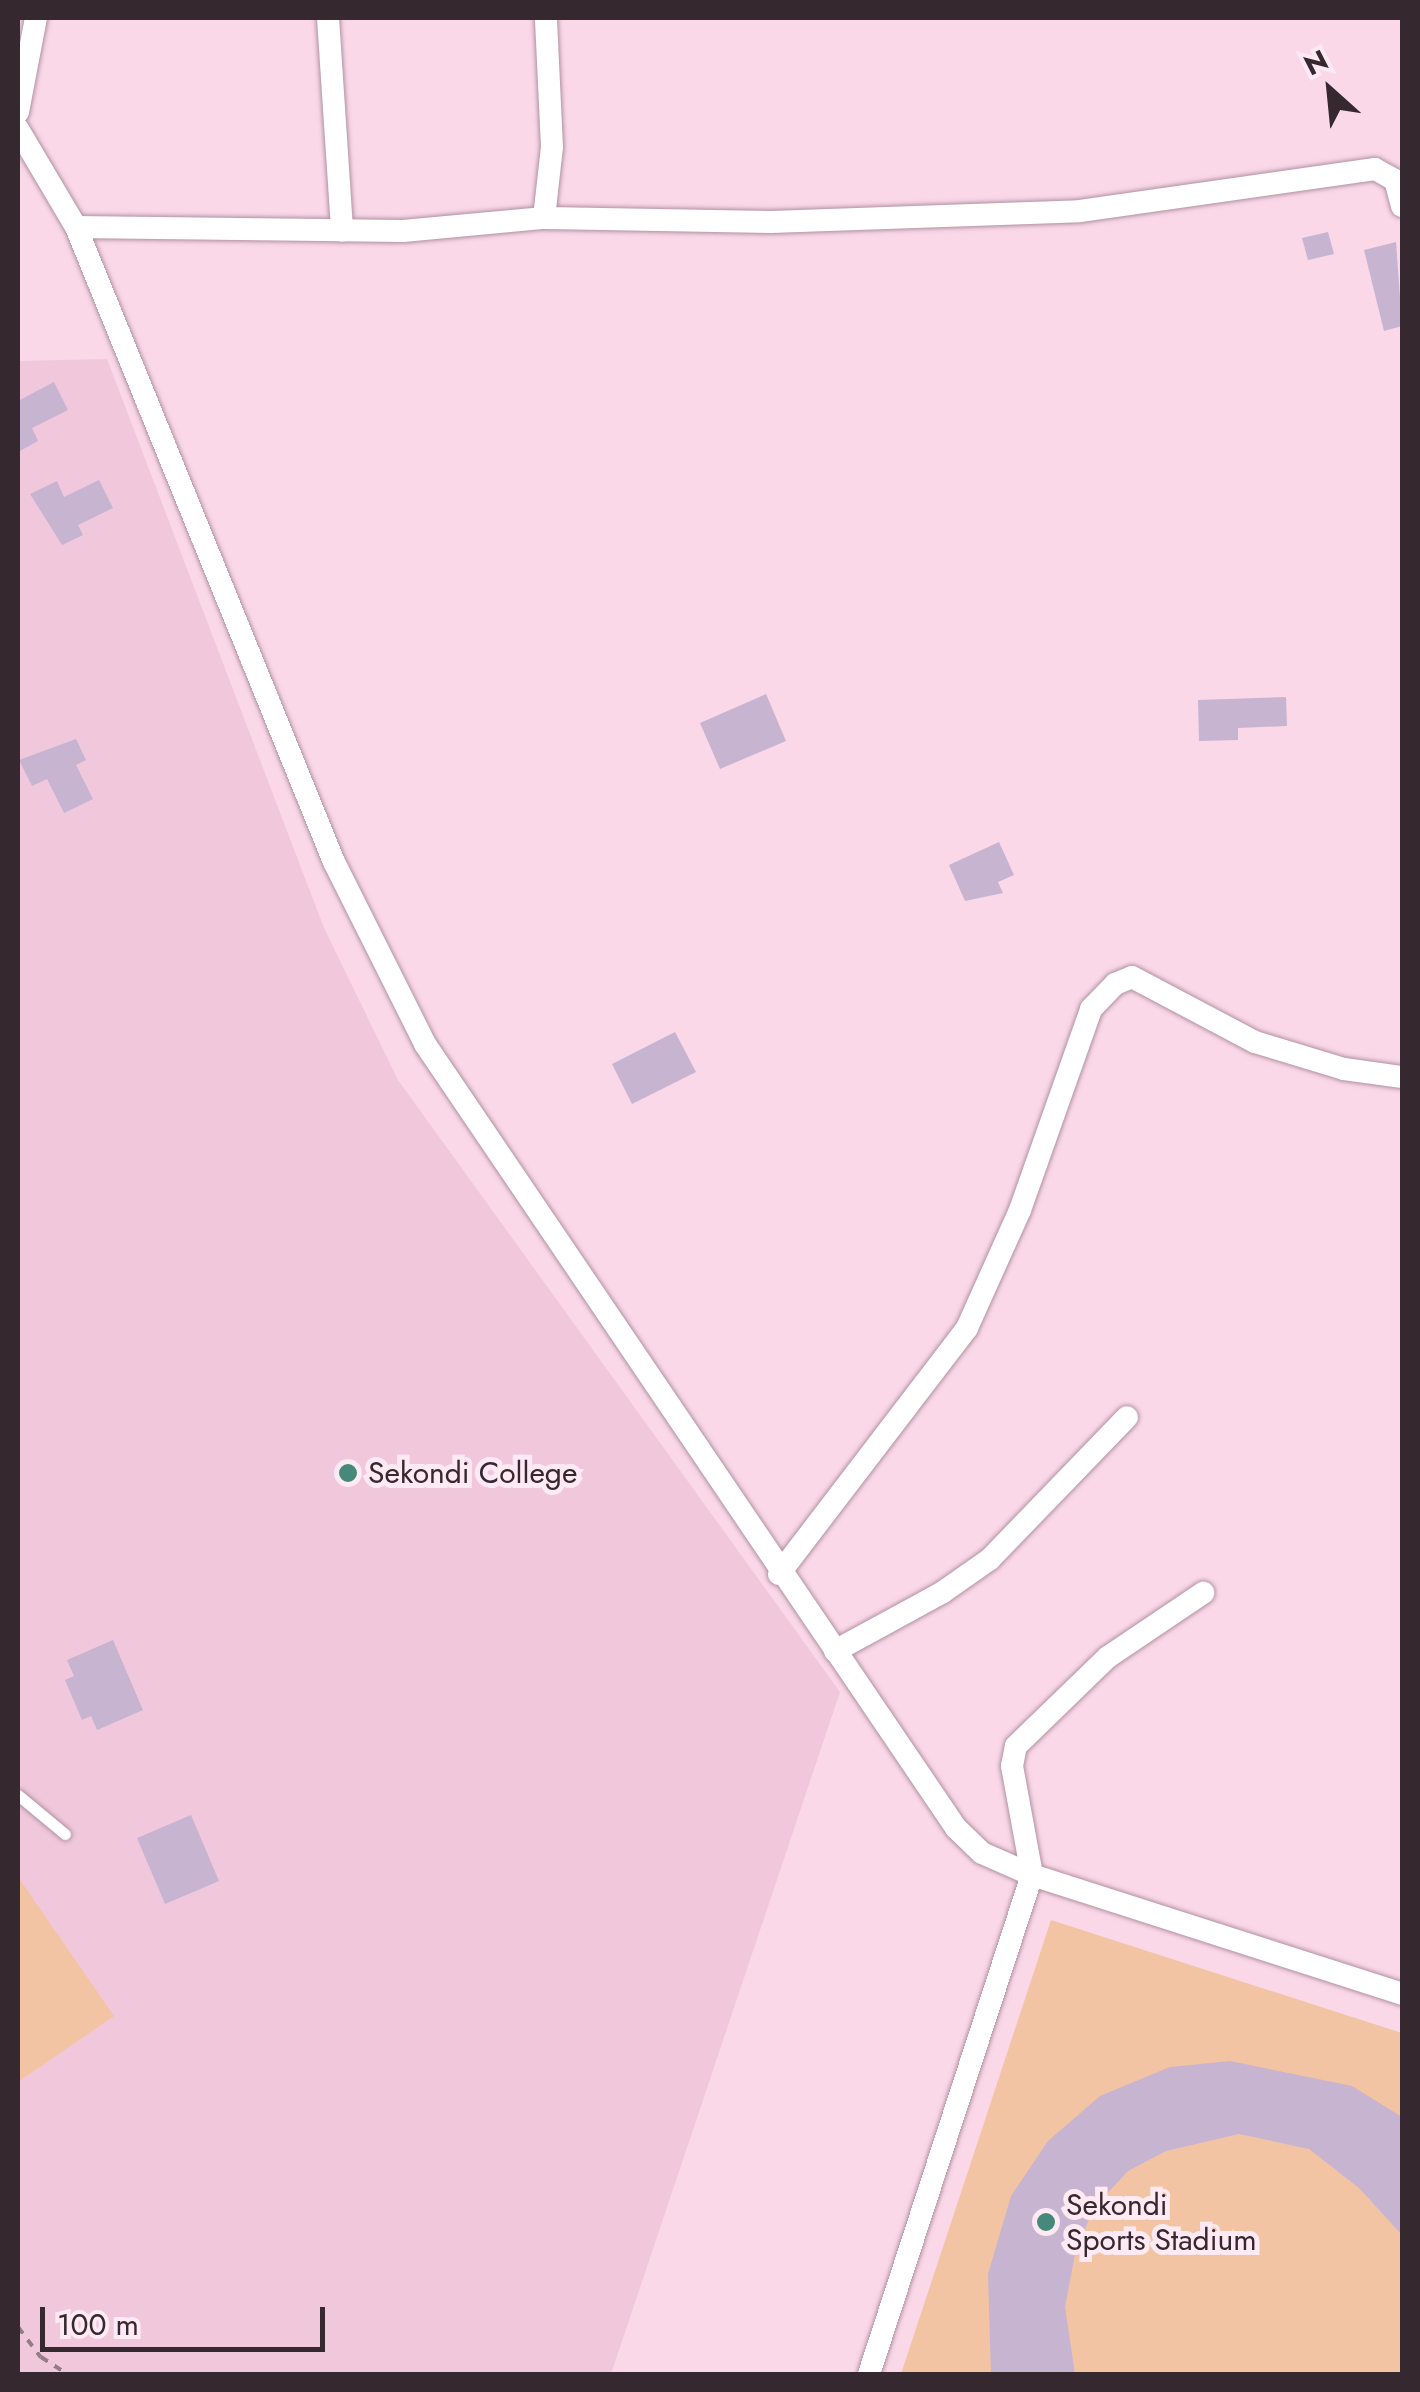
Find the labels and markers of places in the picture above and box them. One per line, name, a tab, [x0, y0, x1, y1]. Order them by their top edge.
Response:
place label: Sekondi College	[368, 1455, 577, 1491]
marker: Sekondi College	[337, 1462, 359, 1484]
place label: Sekondi Sports Stadium	[1066, 2187, 1257, 2258]
marker: Sekondi Sports Stadium	[1035, 2211, 1057, 2233]

